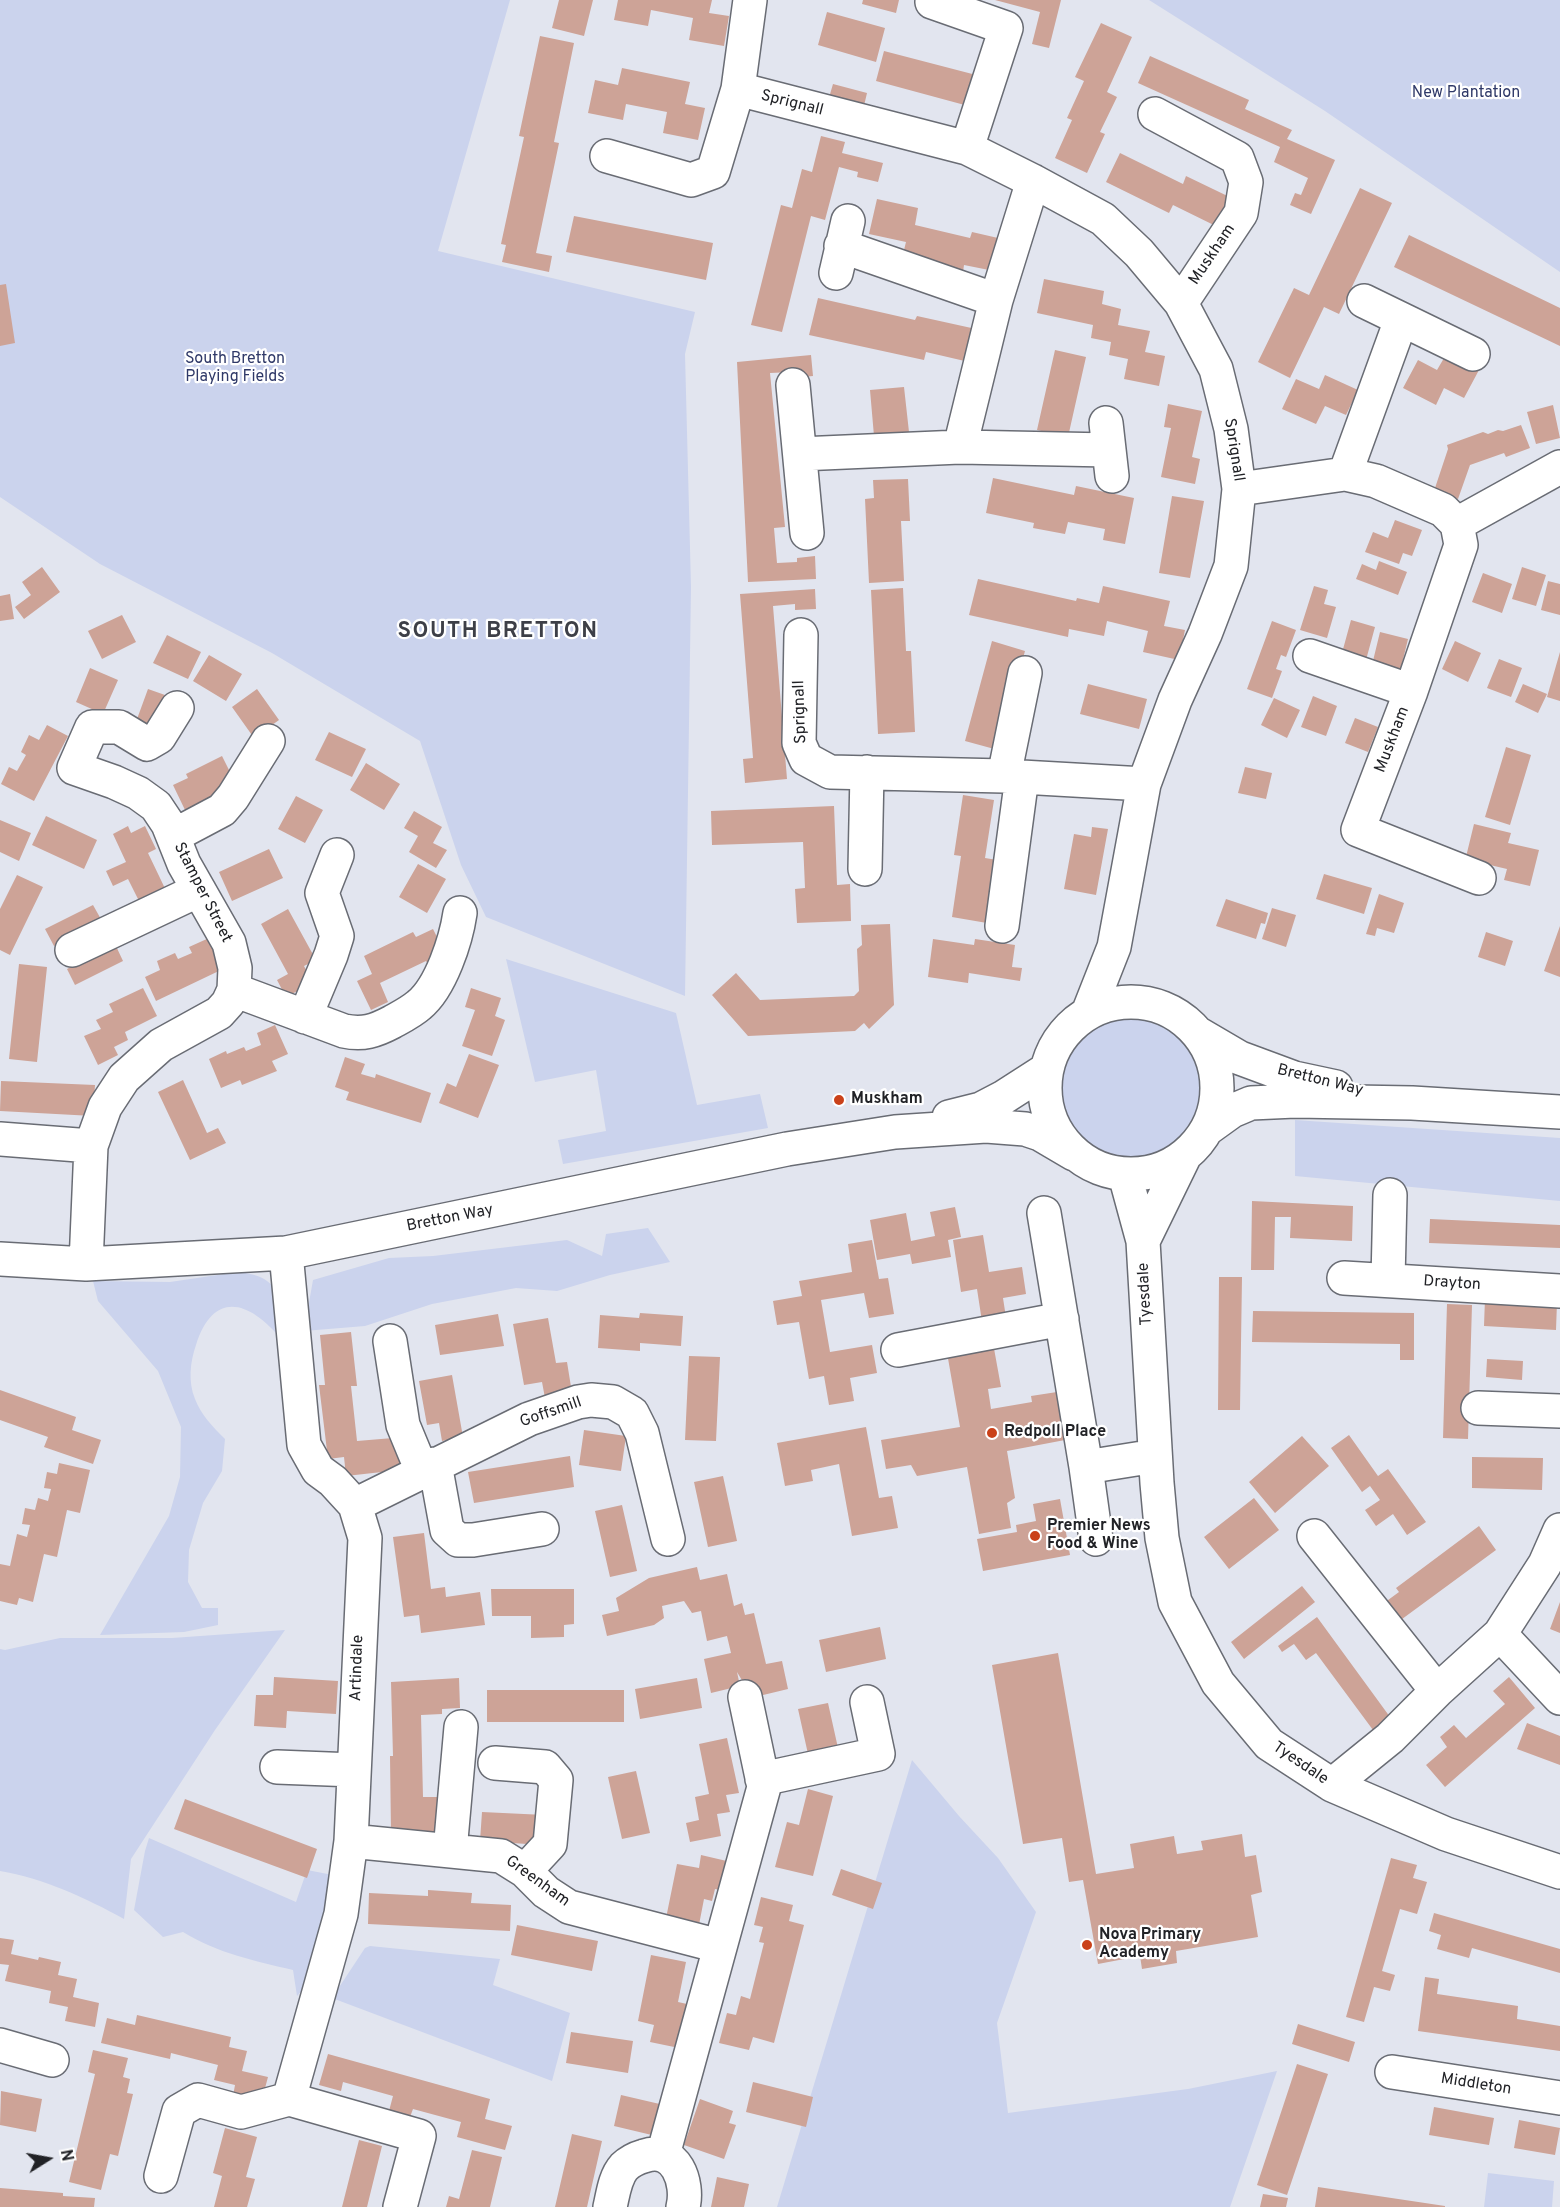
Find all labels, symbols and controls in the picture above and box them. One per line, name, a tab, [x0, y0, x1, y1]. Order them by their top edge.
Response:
park label: New Plantation	[1412, 84, 1520, 104]
street label: Sprignall	[759, 87, 825, 121]
street label: Muskham	[1186, 221, 1240, 289]
park label: South Bretton Playing Fields	[185, 350, 285, 388]
street label: Sprignall	[1219, 417, 1247, 483]
district label: SOUTH BRETTON	[398, 620, 598, 646]
street label: Sprignall	[790, 680, 812, 744]
street label: Muskham	[1372, 704, 1414, 776]
street label: Stamper Street	[169, 840, 235, 946]
street label: Bretton Way	[1275, 1061, 1365, 1101]
place label: Muskham	[851, 1090, 923, 1110]
marker: Muskham	[832, 1093, 846, 1107]
street label: Bretton Way	[405, 1201, 495, 1237]
street label: Tyesdale	[1135, 1262, 1157, 1326]
street label: Drayton	[1423, 1272, 1481, 1296]
street label: Goffsmill	[518, 1393, 584, 1433]
place label: Redpoll Place	[1004, 1423, 1106, 1443]
marker: Redpoll Place	[985, 1426, 999, 1440]
place label: Premier News Food & Wine	[1047, 1517, 1151, 1555]
marker: Premier News Food & Wine	[1028, 1529, 1042, 1543]
street label: Artindale	[347, 1634, 369, 1702]
street label: Tyesdale	[1268, 1738, 1332, 1790]
street label: Greenham	[501, 1852, 573, 1912]
place label: Nova Primary Academy	[1099, 1926, 1201, 1964]
marker: Nova Primary Academy	[1080, 1938, 1094, 1952]
street label: Middleton	[1439, 2070, 1513, 2100]
north arrow	[18, 2129, 78, 2189]
text: N	[55, 2148, 77, 2163]

